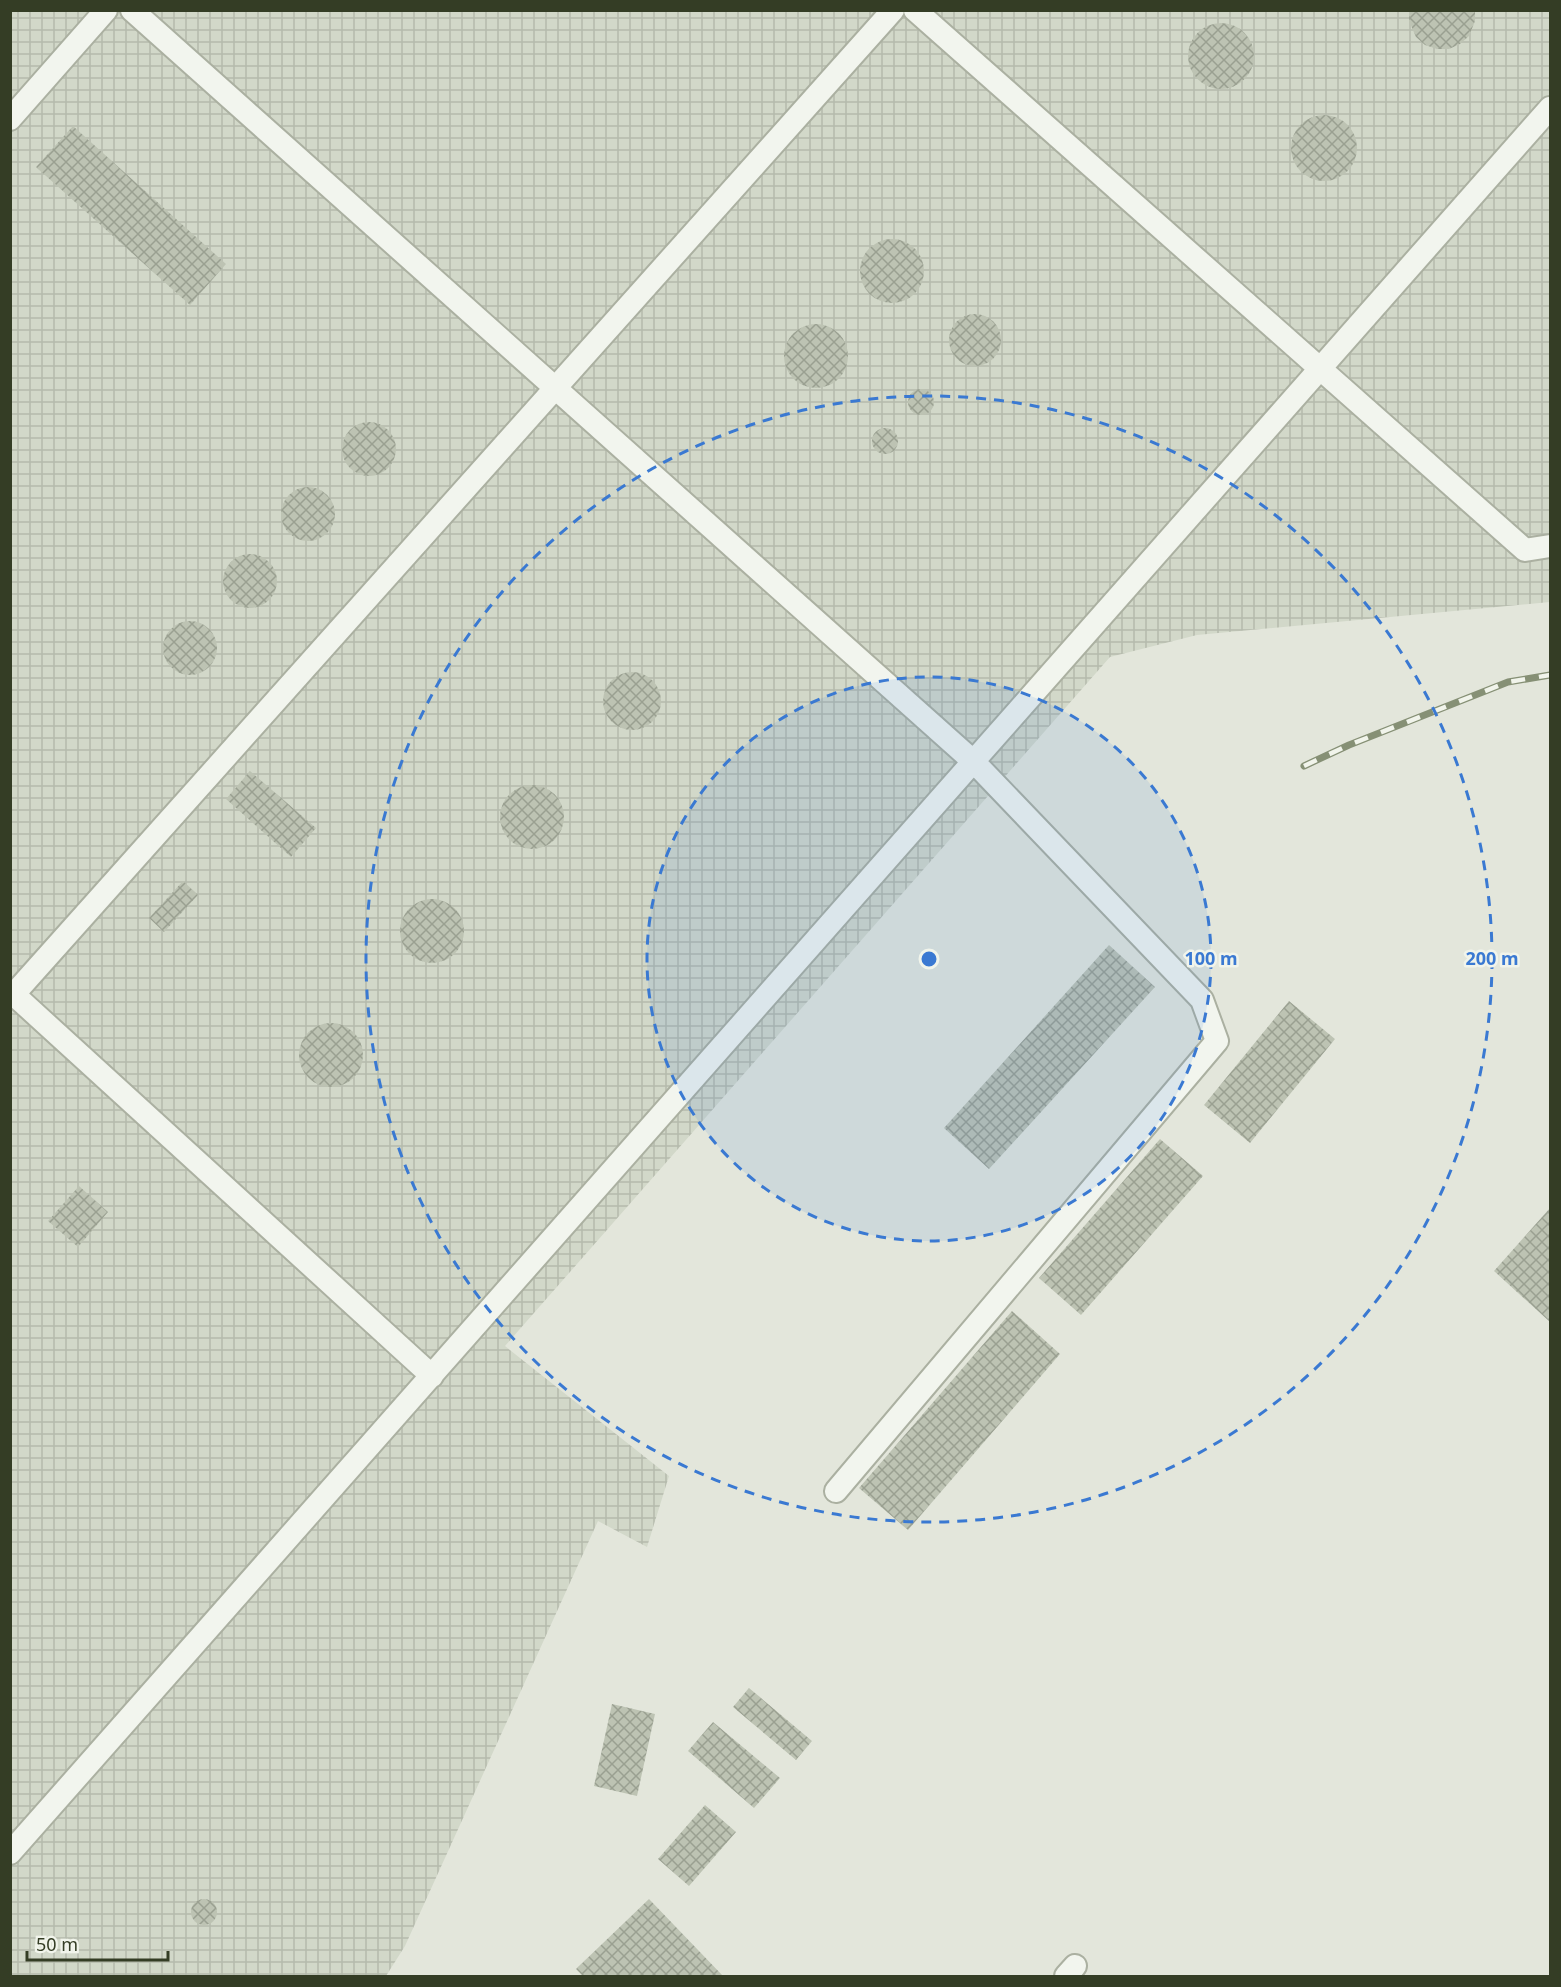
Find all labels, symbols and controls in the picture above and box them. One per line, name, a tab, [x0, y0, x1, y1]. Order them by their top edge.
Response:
text: 100 m	[1184, 946, 1238, 970]
text: 200 m	[1465, 946, 1519, 970]
centre of rings	[919, 949, 939, 969]
scale bar	[27, 1924, 168, 1962]
text: 50 m	[36, 1932, 78, 1956]

